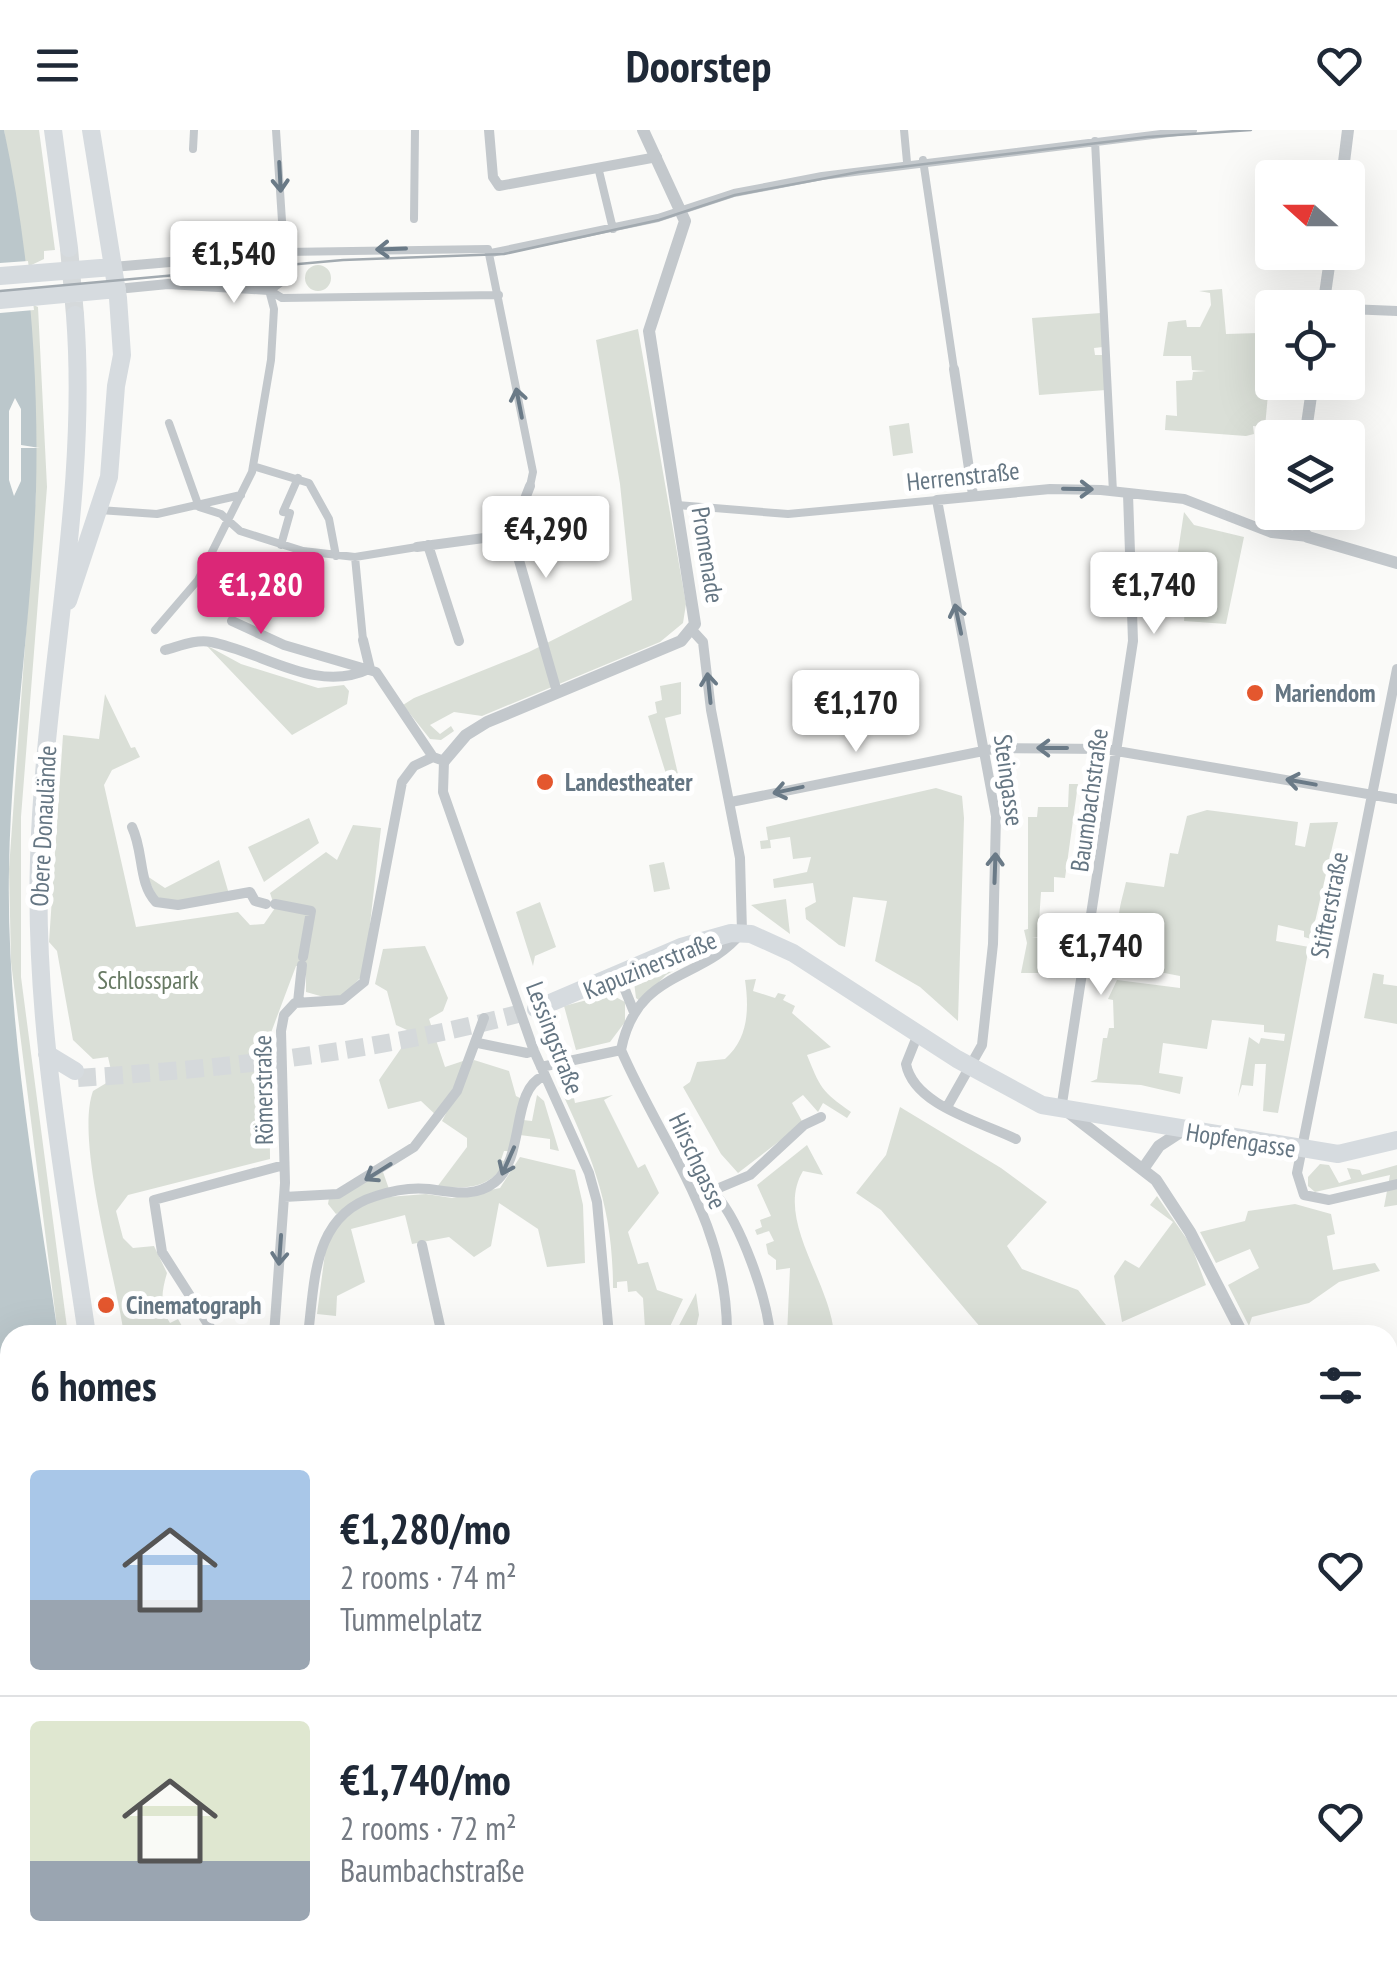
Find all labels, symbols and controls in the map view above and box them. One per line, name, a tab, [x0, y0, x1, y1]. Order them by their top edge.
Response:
text: Doorstep	[626, 36, 771, 94]
icon: menu	[30, 38, 85, 93]
icon: heart	[1312, 38, 1367, 93]
one-way arrow	[271, 160, 290, 192]
north arrow	[1255, 160, 1365, 270]
map controls	[1255, 160, 1365, 530]
pin: €1,540	[153, 221, 315, 306]
text: €1,540	[192, 232, 276, 274]
one-way arrow	[376, 239, 408, 258]
button: locate	[1255, 290, 1365, 400]
one-way arrow	[509, 388, 528, 420]
button: layers	[1255, 420, 1365, 530]
street label: Herrenstraße	[905, 454, 1021, 498]
one-way arrow	[1062, 480, 1094, 498]
pin: €4,290	[465, 496, 627, 581]
street label: Promenade	[685, 505, 731, 605]
text: €4,290	[504, 507, 588, 549]
pin: €1,280	[180, 552, 342, 637]
pin: €1,740	[1073, 552, 1235, 637]
text: €1,280	[219, 563, 303, 605]
text: €1,740	[1112, 563, 1196, 605]
one-way arrow	[947, 604, 966, 636]
pin: €1,170	[775, 670, 937, 755]
one-way arrow	[699, 673, 718, 705]
place label: Mariendom	[1275, 677, 1376, 709]
text: €1,170	[814, 681, 898, 723]
marker: Mariendom	[1244, 682, 1266, 704]
street label: Baumbachstraße	[1063, 726, 1115, 874]
street label: Steingasse	[987, 732, 1031, 828]
one-way arrow	[1036, 738, 1068, 758]
street label: Obere Donaulände	[23, 745, 63, 907]
place label: Landestheater	[565, 766, 693, 798]
marker: Landestheater	[534, 771, 556, 793]
one-way arrow	[1285, 772, 1318, 791]
one-way arrow	[773, 782, 805, 800]
street label: Stifterstraße	[1303, 849, 1355, 961]
one-way arrow	[986, 852, 1005, 884]
pin: €1,740	[1020, 913, 1182, 998]
street label: Kapuzinerstraße	[579, 924, 721, 1006]
text: €1,740	[1059, 924, 1143, 966]
park label: Schlosspark	[97, 964, 199, 996]
street label: Lessingstraße	[519, 977, 591, 1099]
street label: Römerstraße	[246, 1035, 280, 1145]
street label: Hirschgasse	[662, 1108, 734, 1214]
street label: Hopfengasse	[1184, 1116, 1298, 1164]
one-way arrow	[498, 1146, 516, 1176]
one-way arrow	[364, 1162, 393, 1182]
one-way arrow	[271, 1234, 290, 1266]
place label: Cinematograph	[126, 1289, 261, 1321]
marker: Cinematograph	[95, 1294, 117, 1316]
text: 6 homes	[30, 1358, 157, 1413]
icon: filters	[1313, 1358, 1368, 1413]
text: €1,280/mo	[340, 1501, 511, 1556]
icon: home	[110, 1510, 230, 1630]
icon: heart	[1313, 1543, 1368, 1598]
text: 2 rooms · 74 m²	[340, 1556, 517, 1598]
text: Tummelplatz	[340, 1598, 482, 1640]
text: €1,740/mo	[340, 1752, 511, 1807]
icon: home	[110, 1761, 230, 1881]
icon: heart	[1313, 1794, 1368, 1849]
text: 2 rooms · 72 m²	[340, 1807, 517, 1849]
text: Baumbachstraße	[340, 1849, 525, 1891]

